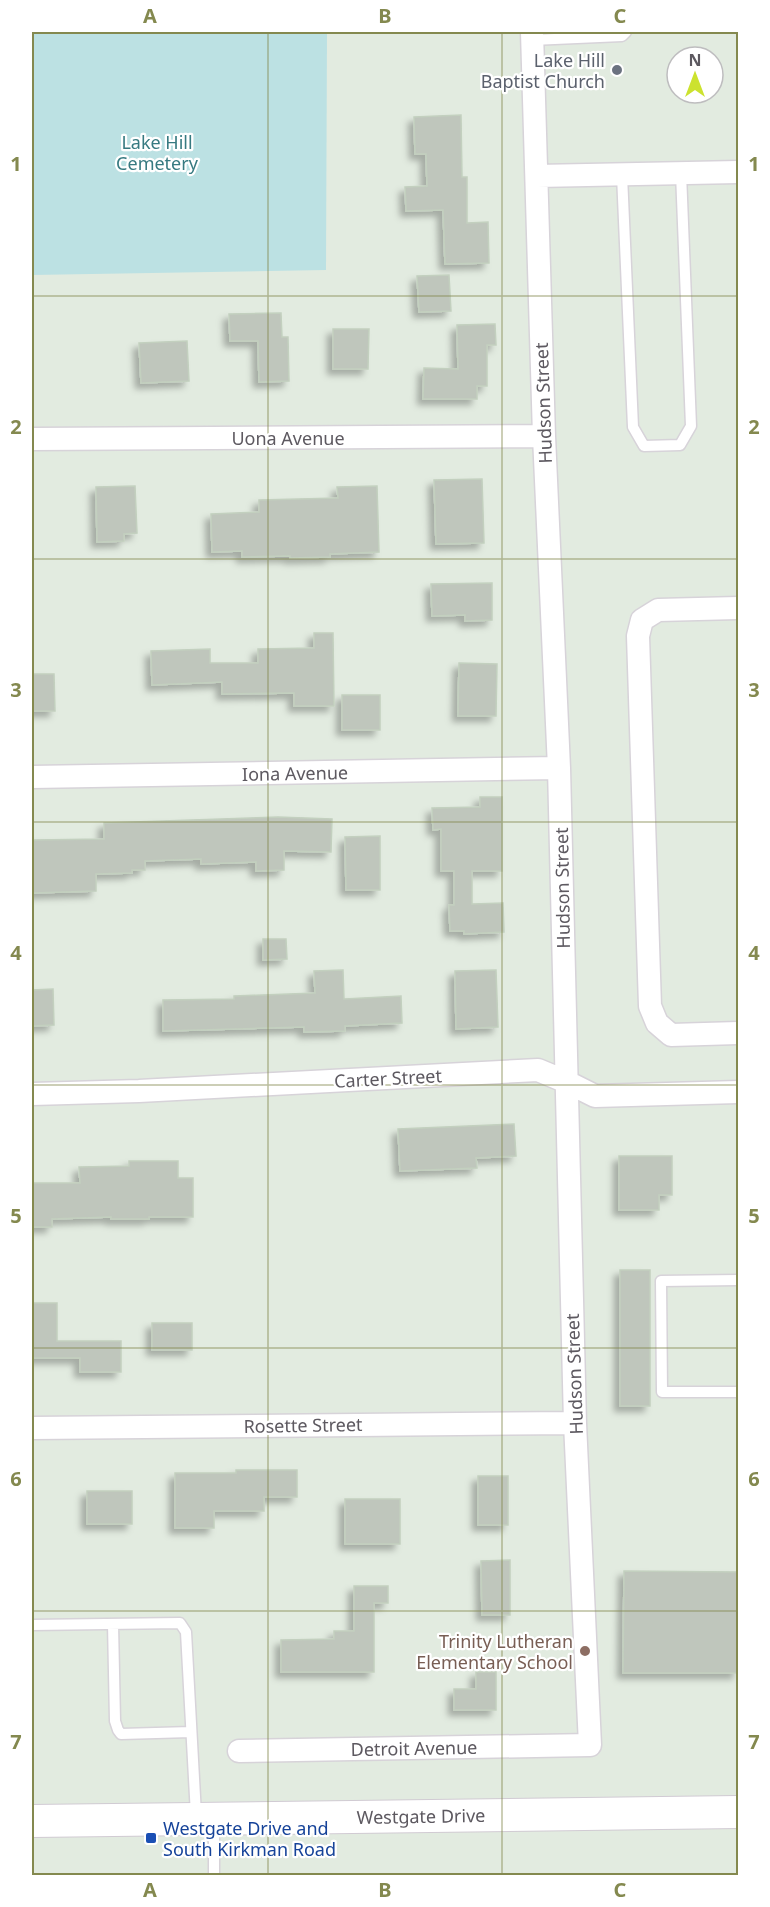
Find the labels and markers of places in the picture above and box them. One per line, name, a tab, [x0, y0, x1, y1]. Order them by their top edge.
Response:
place label: Lake Hill Baptist Church	[481, 48, 605, 93]
marker: Lake Hill Baptist Church	[610, 63, 624, 77]
place label: Trinity Lutheran Elementary School	[416, 1629, 573, 1674]
marker: Trinity Lutheran Elementary School	[578, 1644, 592, 1658]
place label: Westgate Drive and South Kirkman Road	[163, 1816, 336, 1861]
marker: Westgate Drive and South Kirkman Road	[144, 1831, 158, 1845]

